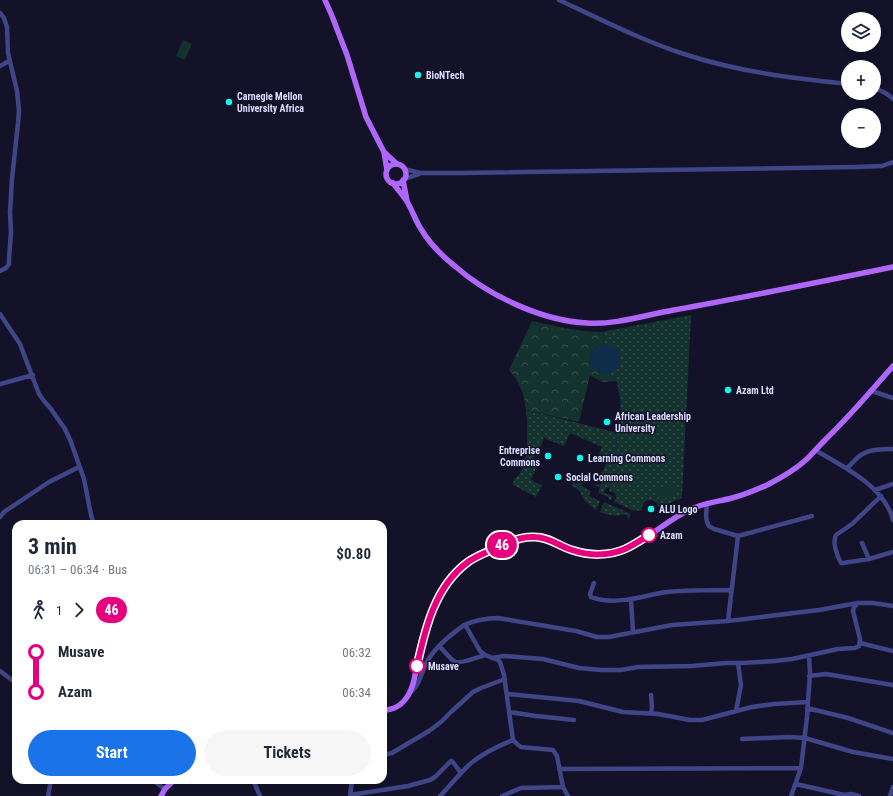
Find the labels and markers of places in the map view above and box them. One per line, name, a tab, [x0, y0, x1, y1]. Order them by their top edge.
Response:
marker: BioNTech	[413, 70, 423, 80]
place label: BioNTech	[426, 70, 464, 81]
place label: Carnegie Mellon University Africa	[237, 91, 304, 114]
marker: Carnegie Mellon University Africa	[224, 97, 234, 107]
marker: Azam Ltd	[723, 385, 733, 395]
place label: Azam Ltd	[736, 385, 774, 396]
place label: African Leadership University	[615, 411, 691, 434]
marker: African Leadership University	[602, 417, 612, 427]
place label: Entreprise Commons	[499, 445, 540, 468]
marker: Entreprise Commons	[543, 451, 553, 461]
marker: Learning Commons	[575, 453, 585, 463]
place label: Learning Commons	[588, 453, 666, 464]
marker: Social Commons	[553, 472, 563, 482]
place label: Social Commons	[566, 472, 633, 483]
marker: ALU Logo	[646, 504, 656, 514]
place label: ALU Logo	[659, 504, 697, 515]
marker: Azam	[641, 527, 657, 543]
place label: Azam	[660, 530, 683, 541]
marker: Musave	[409, 658, 425, 674]
place label: Musave	[428, 661, 459, 672]

